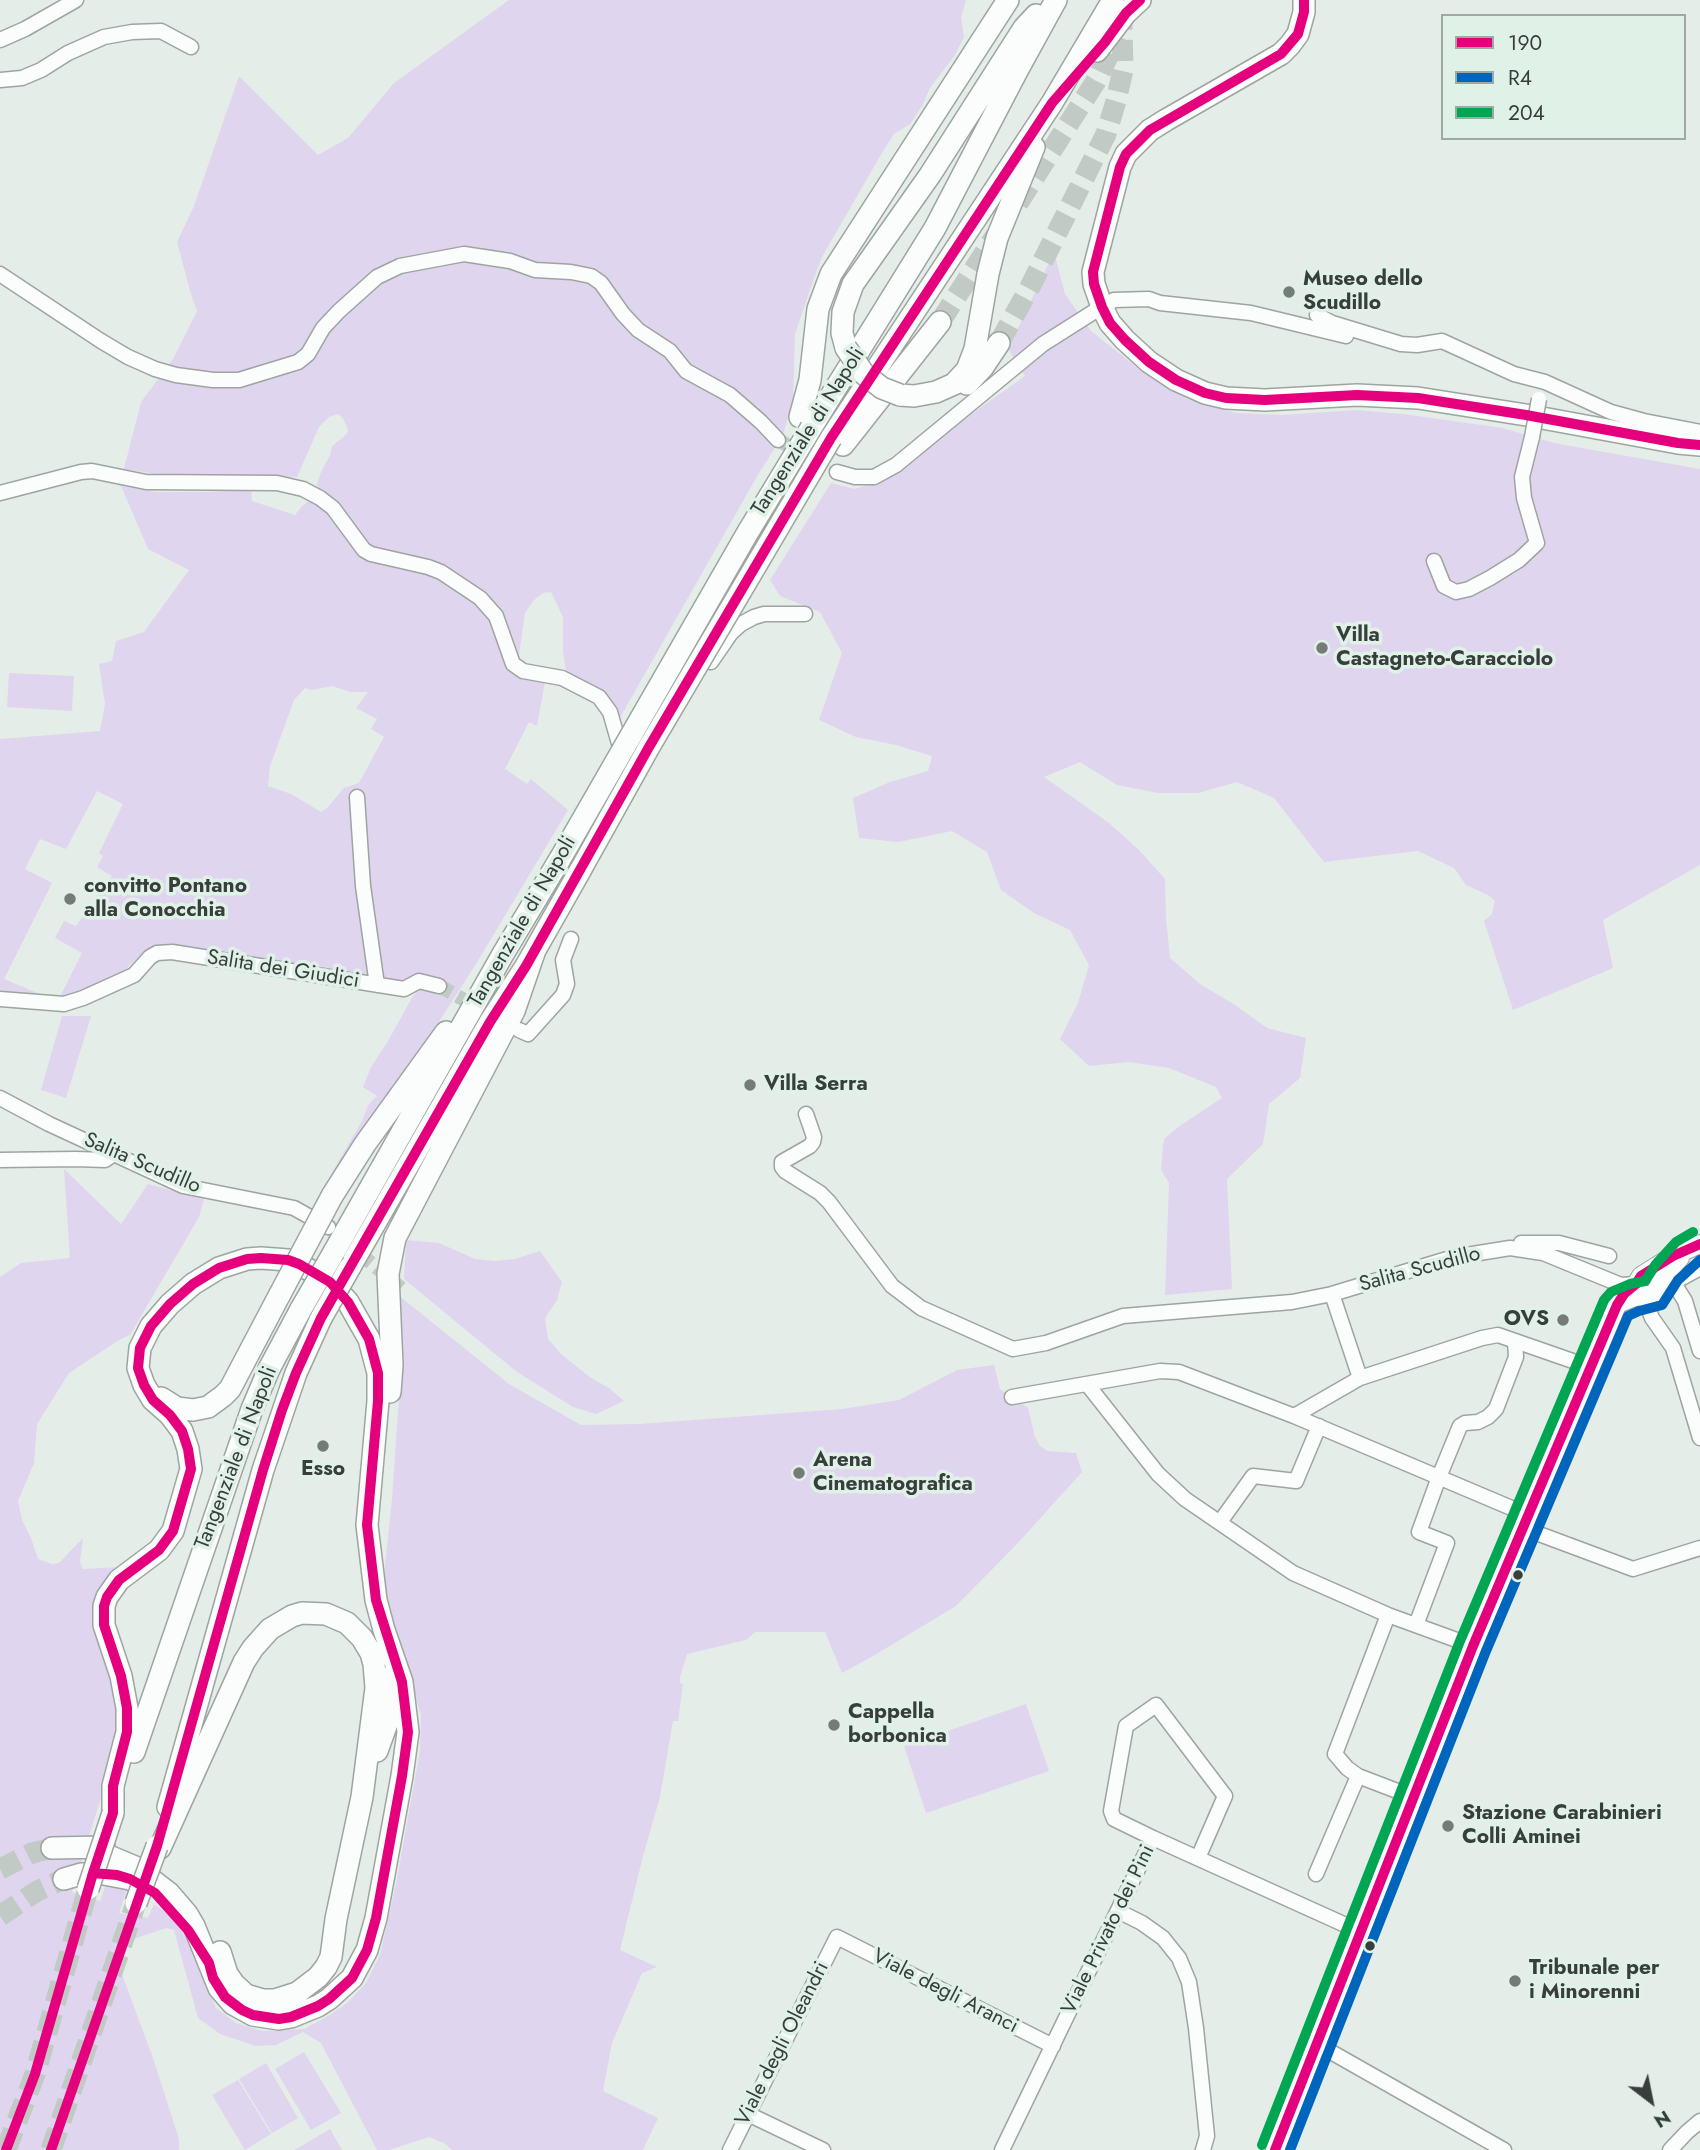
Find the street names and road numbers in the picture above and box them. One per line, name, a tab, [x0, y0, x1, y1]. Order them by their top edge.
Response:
street label: Tangenziale di Napoli	[747, 343, 871, 521]
street label: Tangenziale di Napoli	[464, 832, 582, 1012]
street label: Salita dei Giudici	[205, 946, 361, 994]
street label: Salita Scudillo	[80, 1128, 204, 1200]
street label: Salita Scudillo	[1357, 1242, 1483, 1298]
street label: Tangenziale di Napoli	[191, 1363, 283, 1553]
street label: Viale Privato dei Pini	[1057, 1841, 1161, 2019]
street label: Viale degli Aranci	[868, 1944, 1022, 2040]
street label: Viale degli Oleandri	[731, 1958, 835, 2130]

